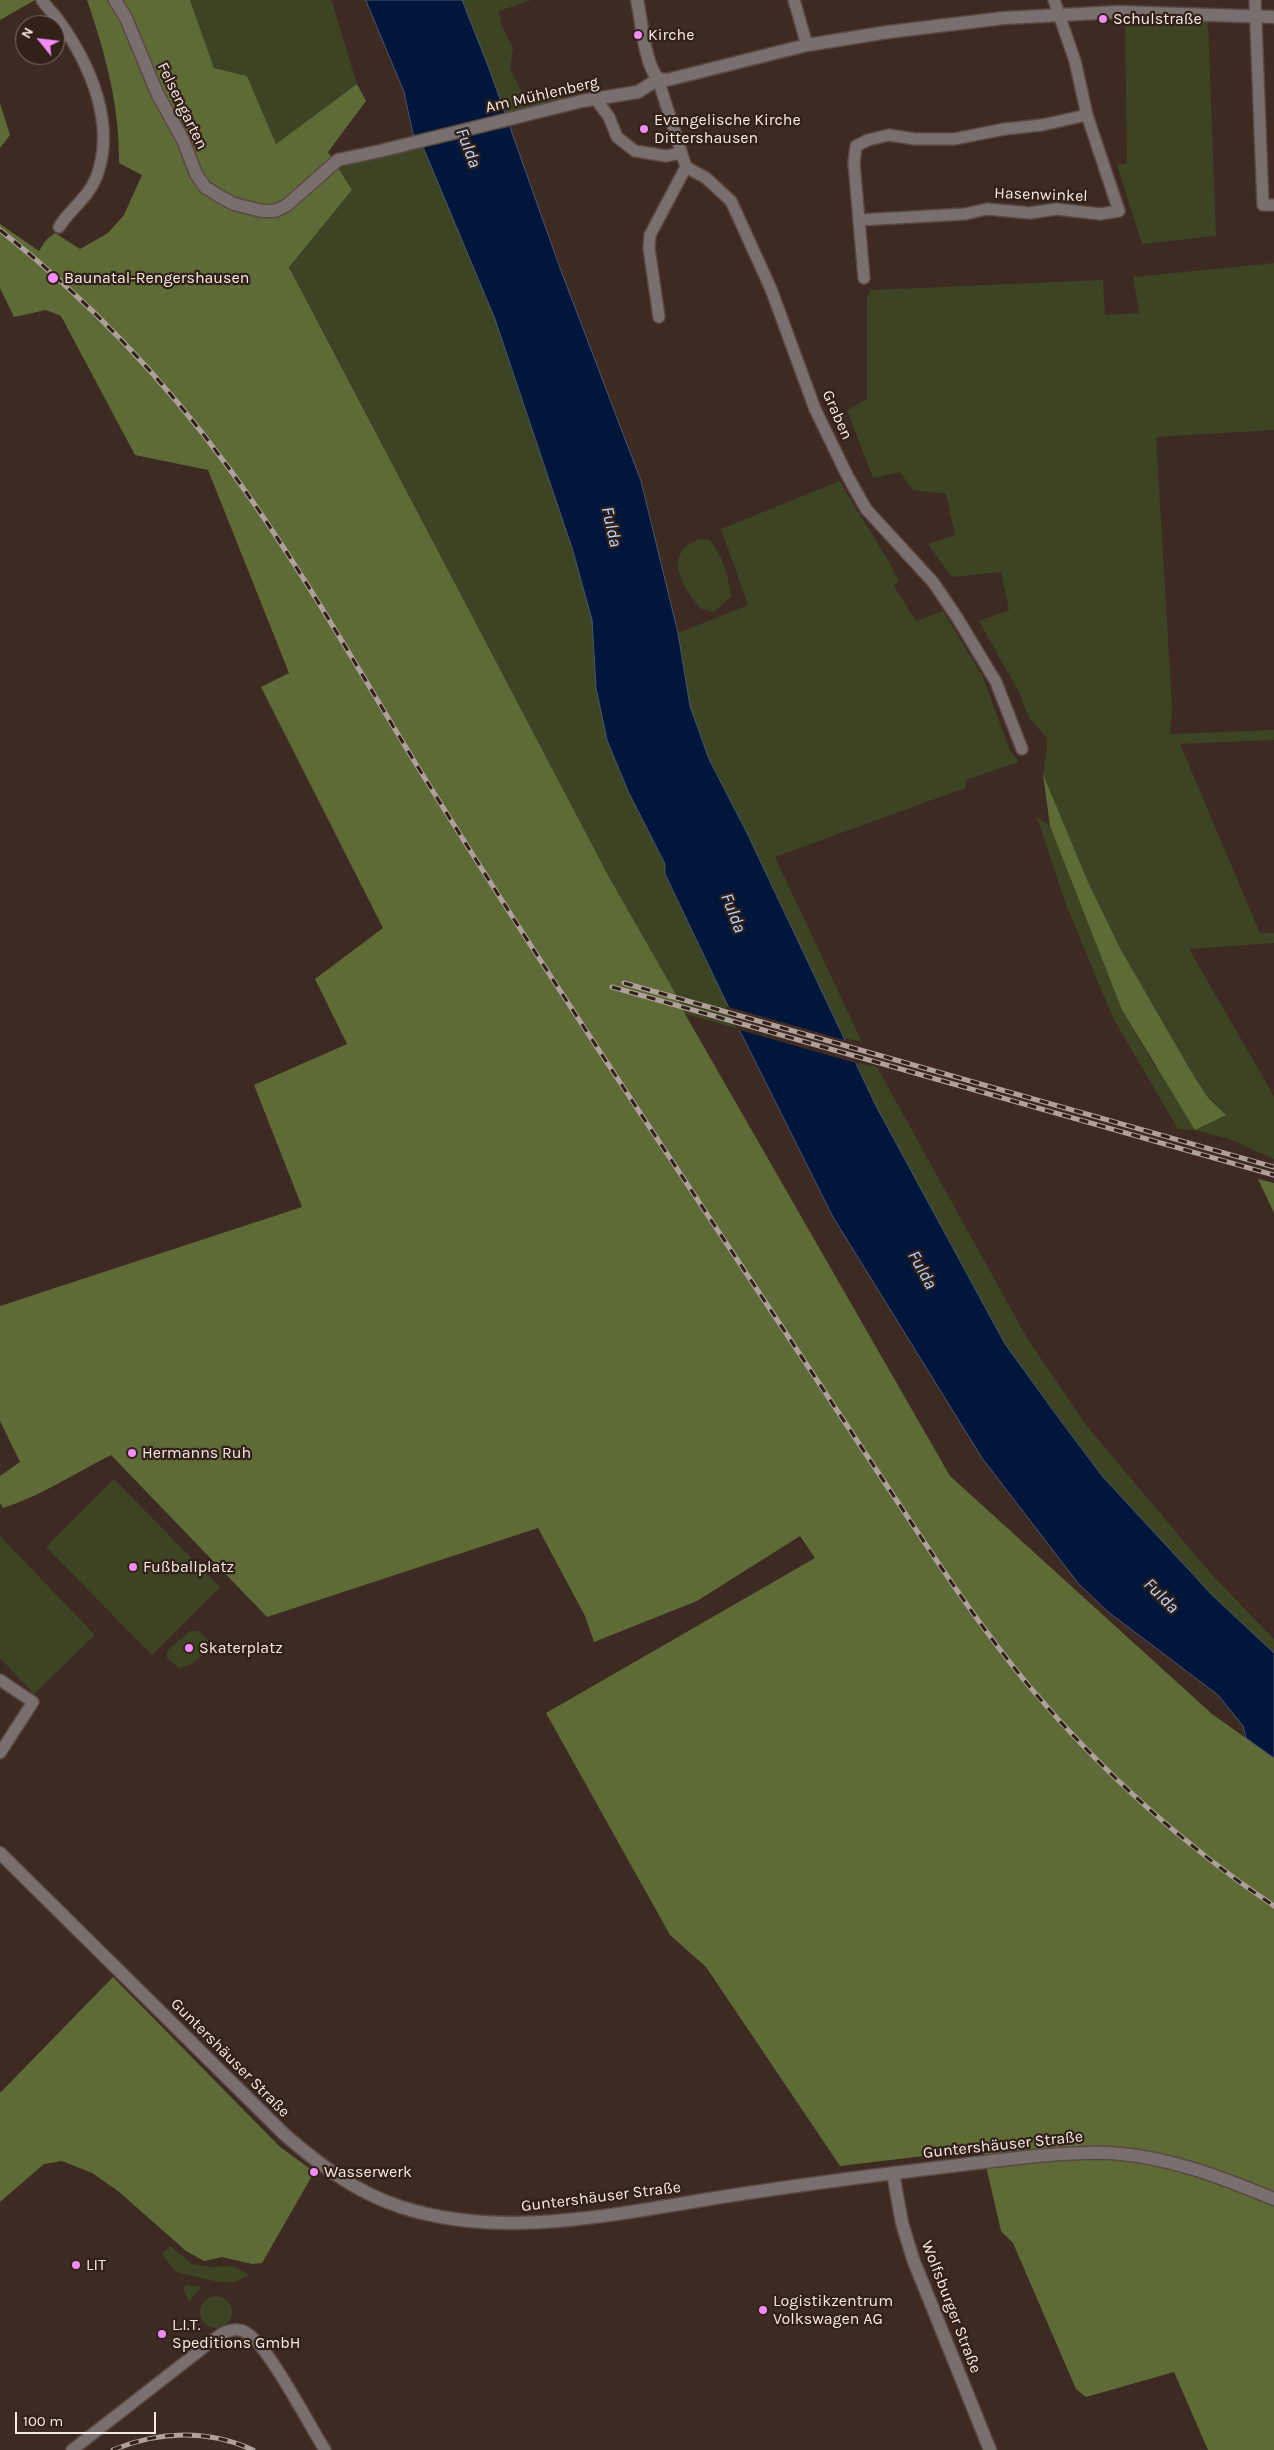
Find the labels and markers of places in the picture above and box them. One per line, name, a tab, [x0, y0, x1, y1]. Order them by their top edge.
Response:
place label: Schulstraße	[1113, 9, 1202, 29]
marker: Schulstraße	[1097, 13, 1109, 25]
place label: Kirche	[648, 25, 694, 45]
marker: Kirche	[632, 29, 644, 41]
place label: Evangelische Kirche Dittershausen	[654, 110, 801, 148]
marker: Evangelische Kirche Dittershausen	[638, 123, 650, 135]
place label: Baunatal-Rengershausen	[64, 268, 249, 288]
marker: Baunatal-Rengershausen	[46, 271, 60, 285]
place label: Hermanns Ruh	[142, 1443, 251, 1463]
marker: Hermanns Ruh	[126, 1447, 138, 1459]
place label: Fußballplatz	[143, 1557, 234, 1577]
marker: Fußballplatz	[127, 1561, 139, 1573]
place label: Skaterplatz	[199, 1638, 283, 1658]
marker: Skaterplatz	[183, 1642, 195, 1654]
place label: Wasserwerk	[324, 2162, 412, 2182]
marker: Wasserwerk	[308, 2166, 320, 2178]
place label: LIT	[86, 2255, 106, 2275]
marker: LIT	[70, 2259, 82, 2271]
place label: Logistikzentrum Volkswagen AG	[773, 2291, 893, 2329]
marker: Logistikzentrum Volkswagen AG	[757, 2304, 769, 2316]
place label: L.I.T. Speditions GmbH	[172, 2315, 300, 2353]
marker: L.I.T. Speditions GmbH	[156, 2328, 168, 2340]

